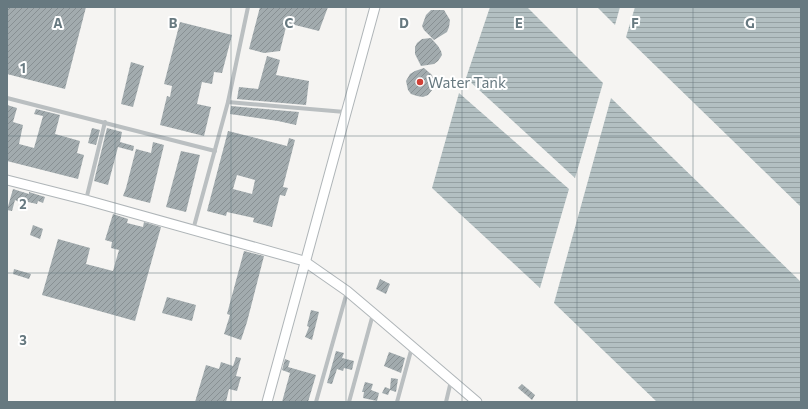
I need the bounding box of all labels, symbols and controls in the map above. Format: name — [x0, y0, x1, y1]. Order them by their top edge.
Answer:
text: A — [53, 15, 63, 31]
text: B — [169, 15, 178, 31]
text: C — [285, 15, 294, 31]
text: D — [399, 15, 409, 31]
text: E — [515, 15, 523, 31]
text: F — [631, 15, 639, 31]
text: G — [745, 15, 755, 31]
text: 1 — [20, 60, 26, 76]
place label: Water Tank — [428, 73, 506, 91]
marker: Water Tank — [415, 77, 425, 87]
text: 2 — [19, 196, 27, 212]
text: 3 — [19, 332, 27, 348]

